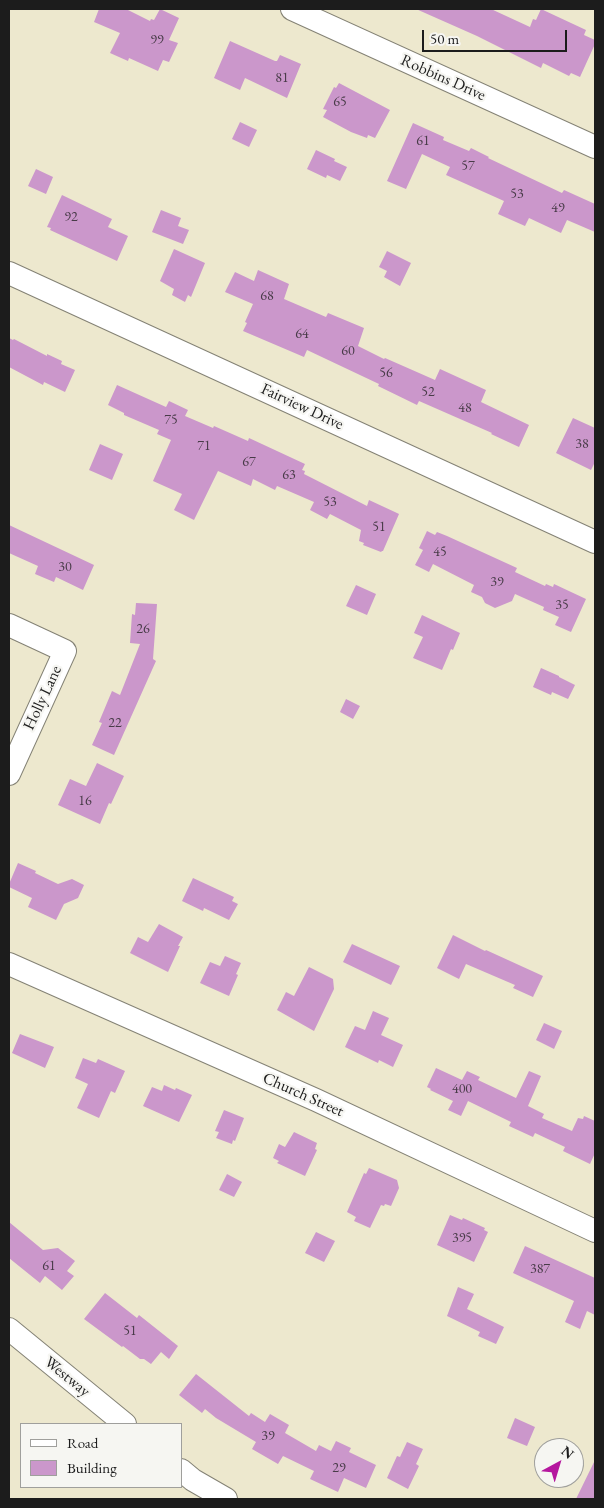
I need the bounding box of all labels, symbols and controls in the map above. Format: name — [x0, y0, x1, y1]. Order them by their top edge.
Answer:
scale bar — [424, 20, 569, 52]
text: 50 m — [430, 29, 459, 48]
house number: 99 — [150, 32, 164, 48]
street label: Robbins Drive — [398, 51, 488, 105]
house number: 81 — [275, 70, 289, 86]
house number: 65 — [333, 94, 347, 110]
house number: 61 — [416, 133, 430, 149]
house number: 57 — [461, 158, 475, 174]
house number: 53 — [510, 186, 524, 202]
house number: 49 — [551, 200, 565, 216]
house number: 92 — [64, 209, 78, 225]
house number: 68 — [260, 288, 274, 304]
house number: 64 — [295, 326, 309, 342]
house number: 60 — [341, 343, 355, 359]
house number: 56 — [379, 365, 393, 381]
street label: Fairview Drive — [258, 380, 346, 434]
house number: 52 — [421, 384, 435, 400]
house number: 48 — [458, 400, 472, 416]
house number: 75 — [164, 412, 178, 428]
house number: 38 — [575, 436, 589, 452]
house number: 71 — [197, 438, 211, 454]
house number: 67 — [242, 454, 256, 470]
house number: 63 — [282, 467, 296, 483]
house number: 53 — [323, 494, 337, 510]
house number: 51 — [372, 519, 386, 535]
house number: 45 — [433, 544, 447, 560]
house number: 30 — [58, 559, 72, 575]
house number: 39 — [490, 574, 504, 590]
house number: 35 — [555, 597, 569, 613]
house number: 26 — [136, 621, 150, 637]
street label: Holly Lane — [20, 663, 66, 733]
house number: 22 — [108, 715, 122, 731]
house number: 16 — [78, 793, 92, 809]
street label: Church Street — [260, 1069, 346, 1121]
house number: 400 — [452, 1081, 472, 1097]
house number: 395 — [452, 1230, 472, 1246]
house number: 61 — [42, 1258, 56, 1274]
house number: 387 — [530, 1261, 550, 1277]
house number: 51 — [123, 1323, 137, 1339]
street label: Westway — [40, 1353, 94, 1401]
legend — [20, 1423, 182, 1488]
house number: 39 — [261, 1428, 275, 1444]
text: Road — [67, 1433, 98, 1452]
north arrow — [534, 1438, 584, 1488]
text: N — [558, 1442, 578, 1463]
text: Building — [67, 1458, 117, 1477]
house number: 29 — [332, 1460, 346, 1476]

